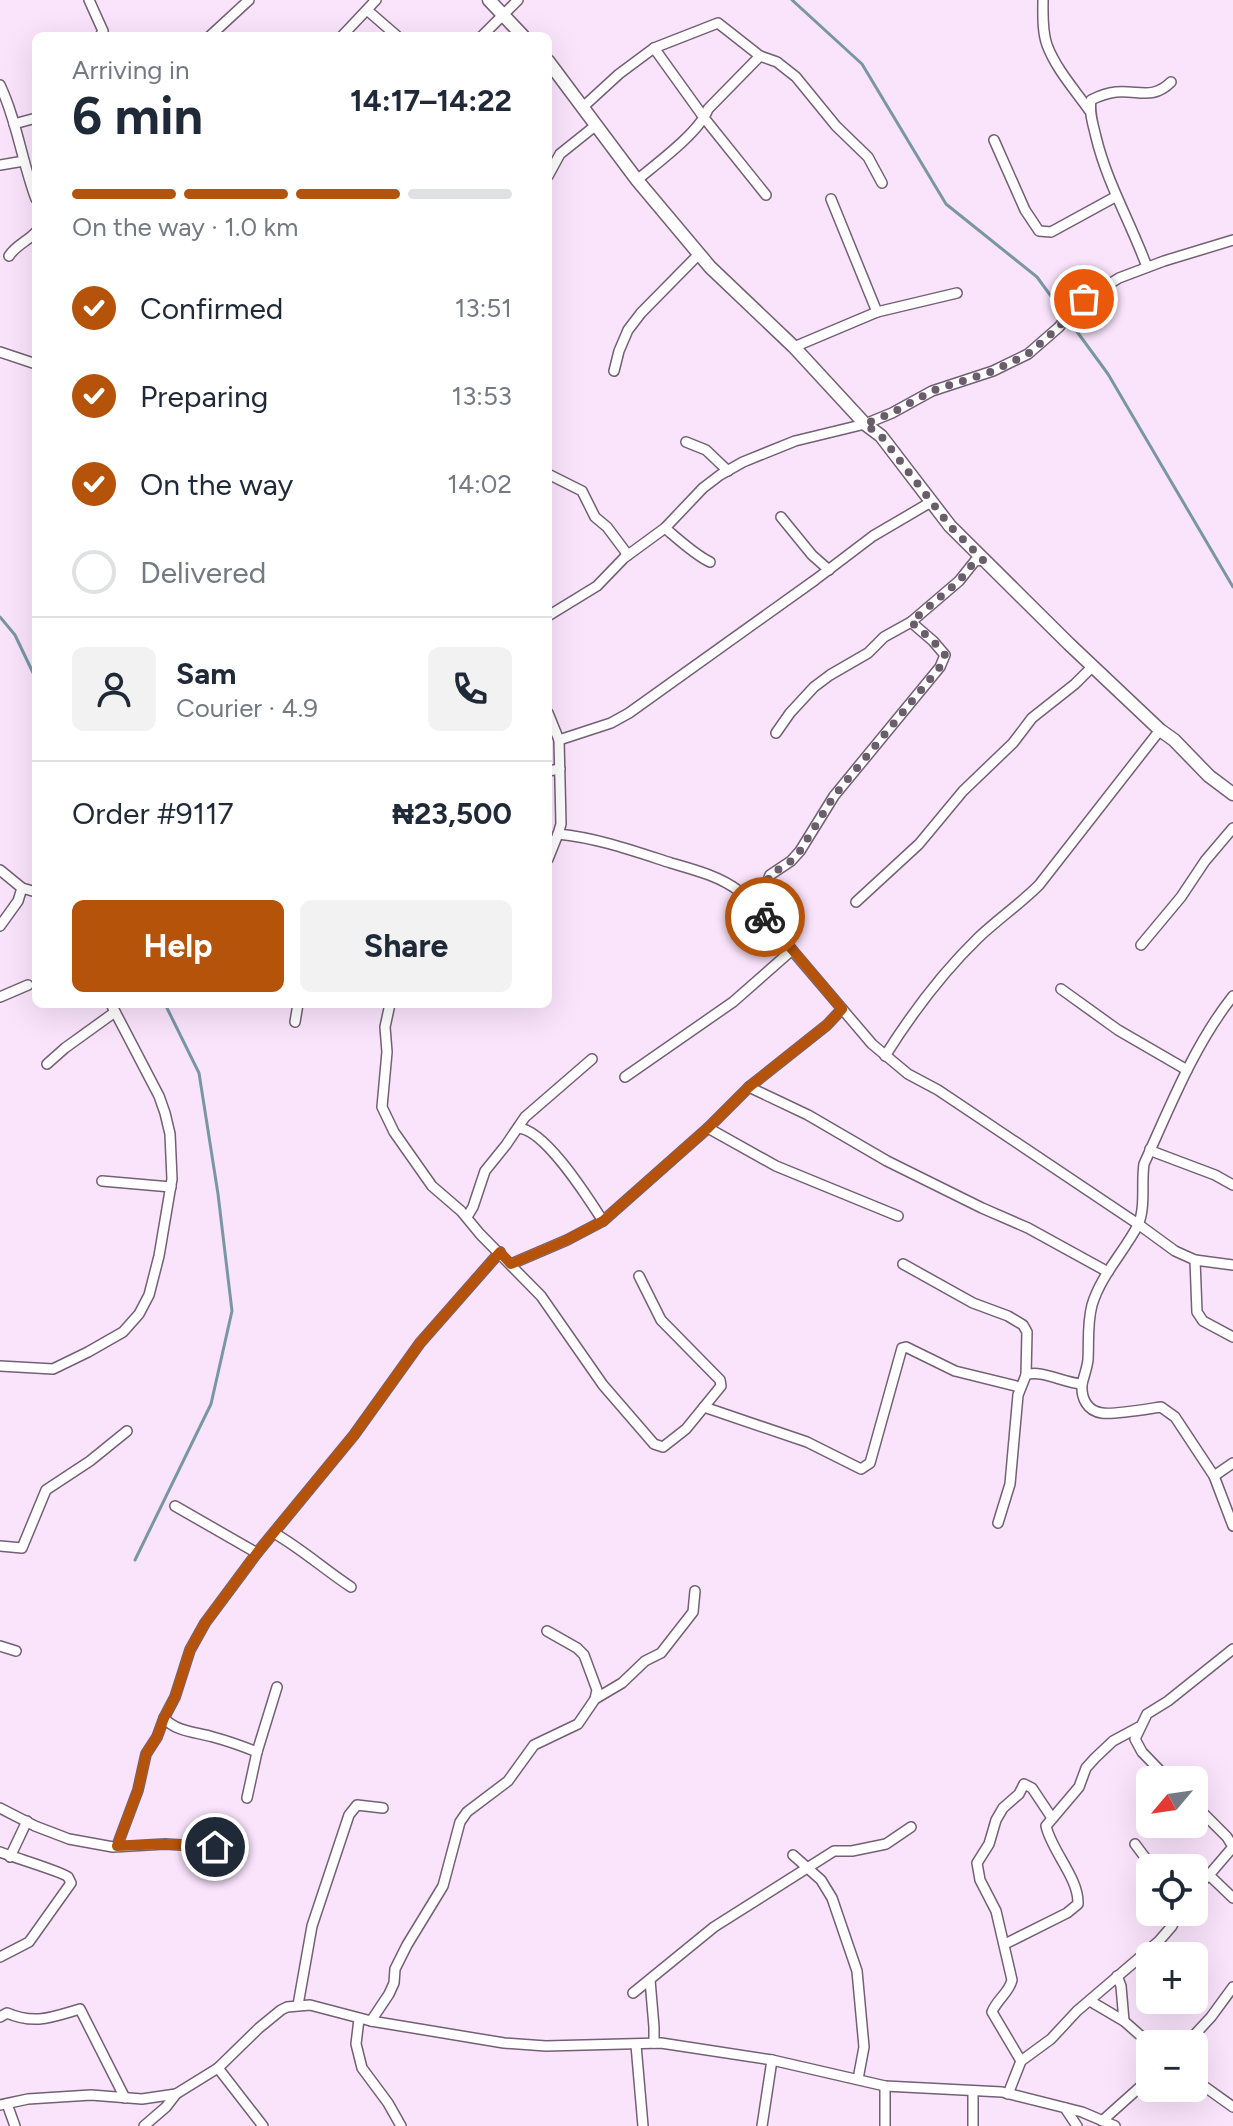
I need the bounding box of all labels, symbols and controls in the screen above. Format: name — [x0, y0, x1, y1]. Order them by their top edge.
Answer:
text: Arriving in — [72, 54, 190, 86]
text: 14:17–14:22 — [350, 82, 512, 119]
text: 6 min — [72, 85, 203, 147]
text: On the way · 1.0 km — [72, 211, 298, 243]
pin — [1050, 265, 1118, 333]
icon: bag — [1062, 277, 1106, 321]
icon: check — [72, 286, 116, 330]
text: Confirmed — [140, 290, 283, 327]
text: 13:51 — [455, 292, 512, 324]
icon: check — [72, 374, 116, 418]
text: Preparing — [140, 378, 268, 415]
text: 13:53 — [451, 380, 512, 412]
icon: check — [72, 462, 116, 506]
text: On the way — [140, 466, 293, 503]
text: 14:02 — [447, 468, 512, 500]
text: Delivered — [140, 554, 266, 591]
button: person — [72, 647, 156, 731]
button: phone — [428, 647, 512, 731]
text: Sam — [176, 655, 236, 692]
text: Courier · 4.9 — [176, 692, 318, 724]
text: Order #9117 — [72, 795, 234, 832]
text: ₦23,500 — [392, 795, 512, 832]
courier — [725, 877, 805, 957]
icon: bike — [743, 895, 787, 939]
button: Help — [72, 900, 284, 992]
button: Share — [300, 900, 512, 992]
north arrow — [1136, 1766, 1208, 1838]
map controls — [1136, 1766, 1208, 2102]
pin — [181, 1813, 249, 1881]
icon: home — [193, 1825, 237, 1869]
button: locate — [1136, 1854, 1208, 1926]
button: + — [1136, 1942, 1208, 2014]
button: − — [1136, 2030, 1208, 2102]

